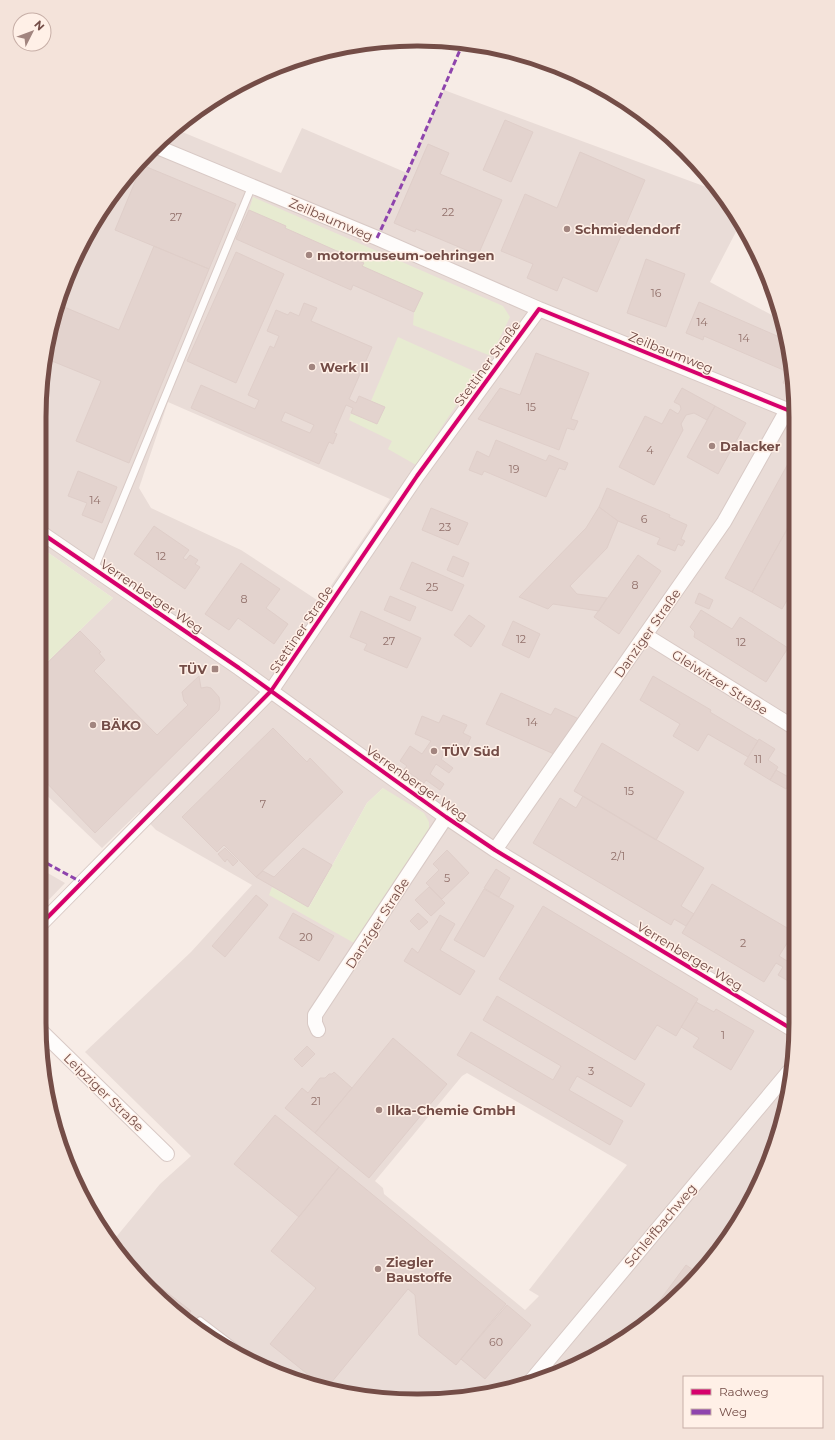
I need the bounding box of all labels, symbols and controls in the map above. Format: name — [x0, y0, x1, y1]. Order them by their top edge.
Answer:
north arrow — [12, 12, 52, 52]
text: N — [31, 17, 48, 33]
street label: Zeilbaumweg — [286, 194, 376, 244]
house number: 22 — [442, 205, 454, 219]
house number: 27 — [170, 210, 182, 224]
place label: Schmiedendorf — [575, 221, 681, 237]
marker: Schmiedendorf — [562, 224, 572, 234]
place label: motormuseum-oehringen — [317, 247, 495, 263]
marker: motormuseum-oehringen — [304, 250, 314, 260]
house number: 16 — [651, 286, 662, 300]
house number: 14 — [696, 315, 708, 329]
street label: Stettiner Straße — [450, 317, 524, 409]
street label: Zeilbaumweg — [626, 328, 716, 376]
house number: 14 — [738, 331, 750, 345]
place label: Werk II — [320, 359, 369, 375]
marker: Werk II — [307, 362, 317, 372]
house number: 15 — [526, 400, 536, 414]
place label: Dalacker — [720, 438, 781, 454]
marker: Dalacker — [707, 441, 717, 451]
house number: 4 — [646, 443, 654, 457]
house number: 19 — [509, 462, 520, 476]
house number: 14 — [89, 493, 101, 507]
house number: 6 — [641, 512, 648, 526]
house number: 23 — [439, 520, 451, 534]
house number: 12 — [156, 549, 166, 563]
street label: Verrenberger Weg — [98, 556, 206, 636]
house number: 8 — [631, 578, 639, 592]
house number: 25 — [426, 580, 438, 594]
street label: Stettiner Straße — [266, 582, 336, 676]
street label: Danziger Straße — [610, 585, 684, 681]
house number: 8 — [240, 592, 248, 606]
house number: 12 — [516, 632, 526, 646]
house number: 27 — [383, 634, 395, 648]
house number: 12 — [736, 635, 746, 649]
street label: Gleiwitzer Straße — [669, 646, 771, 718]
place label: TÜV — [179, 661, 207, 677]
marker: TÜV — [210, 664, 220, 674]
house number: 14 — [526, 715, 538, 729]
place label: BÄKO — [101, 717, 141, 733]
marker: BÄKO — [88, 720, 98, 730]
street label: Verrenberger Weg — [363, 742, 471, 824]
place label: TÜV Süd — [442, 743, 500, 759]
marker: TÜV Süd — [429, 746, 439, 756]
house number: 11 — [754, 752, 762, 766]
house number: 15 — [624, 784, 634, 798]
house number: 7 — [260, 797, 266, 811]
house number: 2/1 — [611, 849, 625, 863]
house number: 5 — [444, 871, 450, 885]
street label: Danziger Straße — [342, 875, 412, 971]
street label: Verrenberger Weg — [634, 918, 746, 994]
house number: 20 — [299, 930, 313, 944]
house number: 2 — [740, 936, 746, 950]
house number: 1 — [721, 1028, 725, 1042]
street label: Leipziger Straße — [61, 1050, 148, 1134]
house number: 3 — [588, 1064, 594, 1078]
house number: 21 — [311, 1094, 321, 1108]
place label: Ilka-Chemie GmbH — [387, 1102, 516, 1118]
marker: Ilka-Chemie GmbH — [374, 1105, 384, 1115]
street label: Schleifbachweg — [621, 1180, 699, 1270]
place label: Ziegler Baustoffe — [386, 1254, 452, 1285]
marker: Ziegler Baustoffe — [373, 1264, 383, 1274]
house number: 60 — [489, 1335, 503, 1349]
legend — [683, 1376, 823, 1428]
text: Radweg — [719, 1384, 769, 1399]
text: Weg — [719, 1404, 747, 1419]

